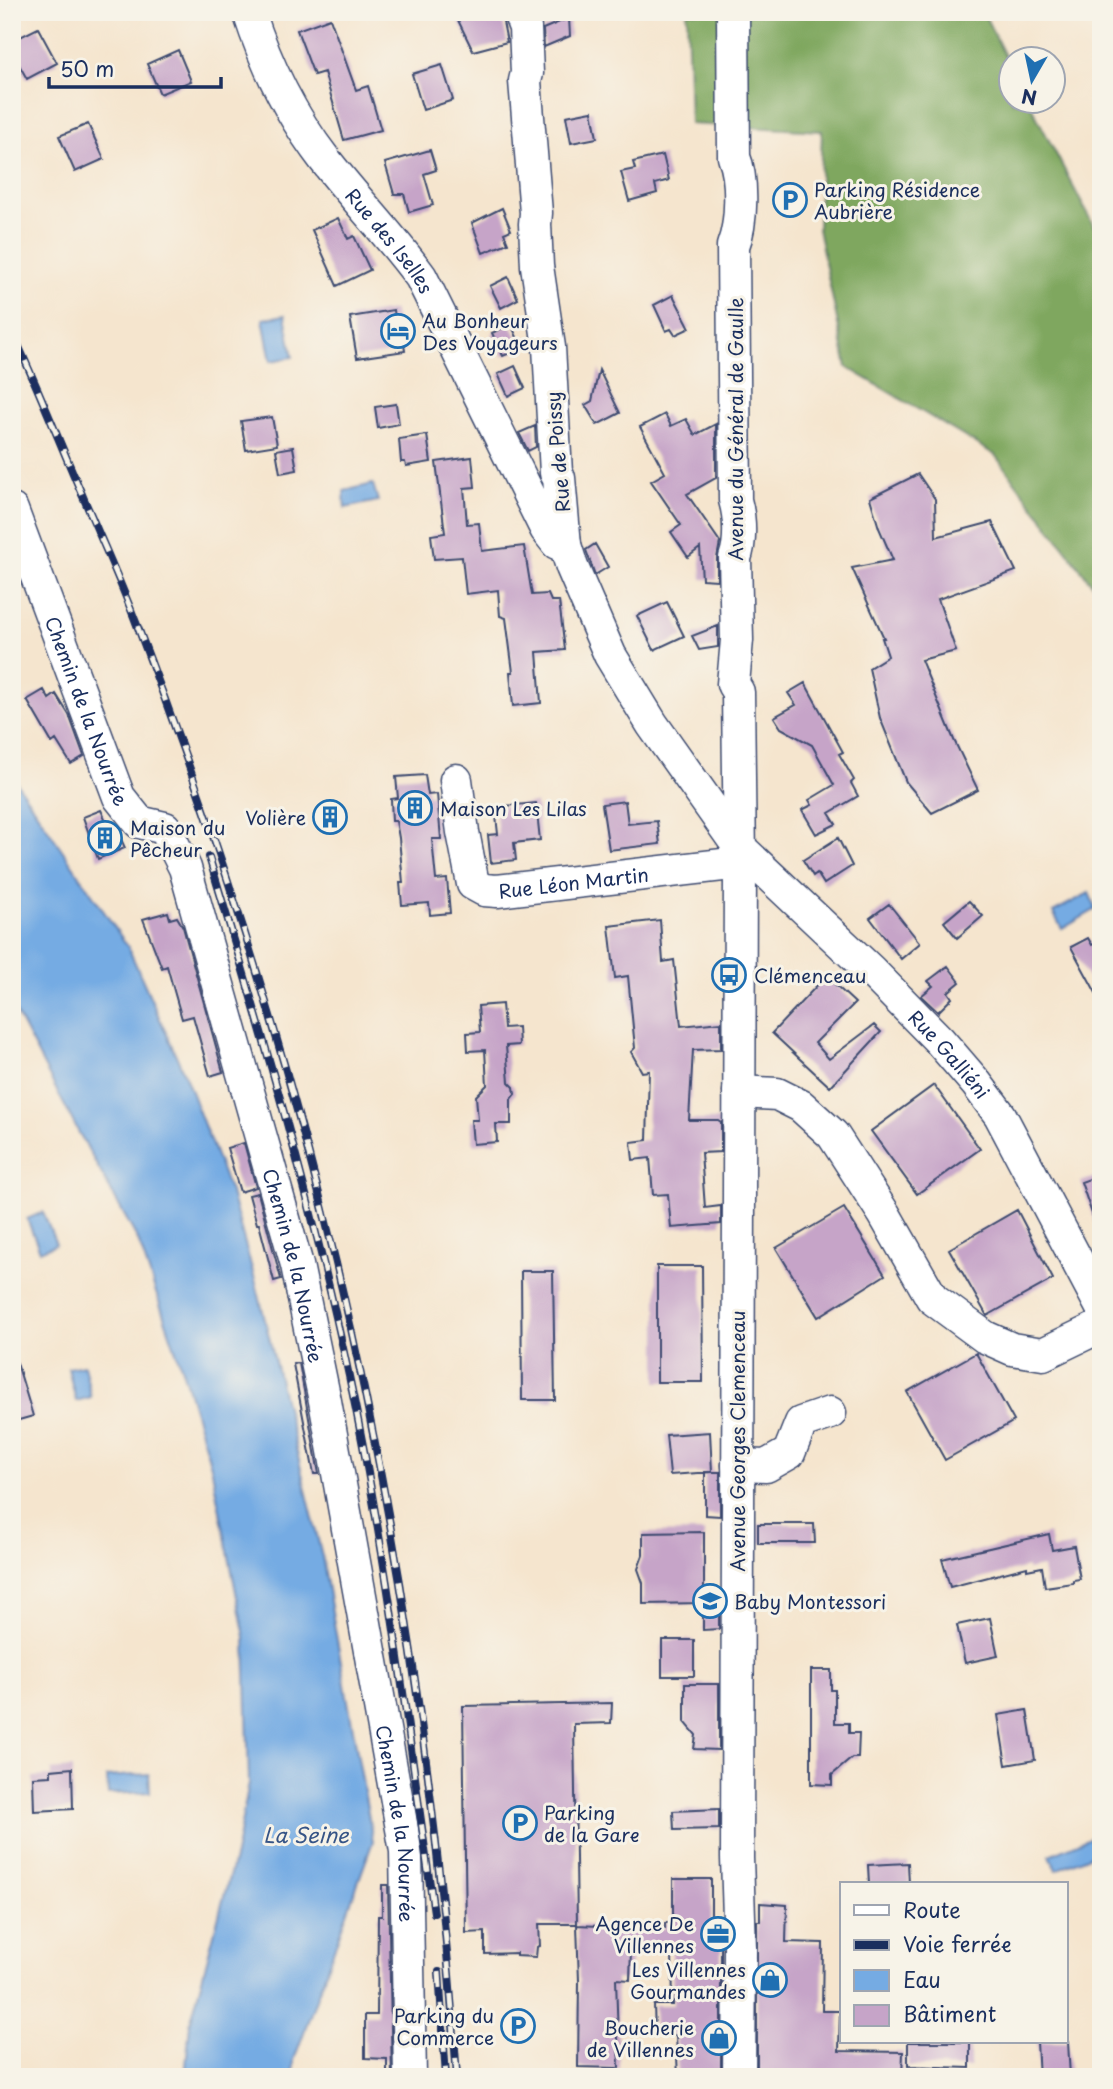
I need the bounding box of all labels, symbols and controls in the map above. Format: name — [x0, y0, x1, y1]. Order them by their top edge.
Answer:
scale bar — [49, 46, 220, 90]
north arrow — [998, 46, 1068, 116]
text: 50 m — [60, 52, 114, 84]
text: N — [1020, 83, 1039, 113]
place label: Parking Résidence Aubrière — [814, 175, 980, 225]
parking icon: Parking Résidence Aubrière — [771, 181, 809, 219]
street label: Rue des Iselles — [339, 182, 441, 298]
street label: Avenue du Général de Gaulle — [721, 297, 749, 561]
place label: Au Bonheur Des Voyageurs — [422, 306, 558, 356]
hotel icon: Au Bonheur Des Voyageurs — [379, 312, 417, 350]
street label: Rue de Poissy — [538, 390, 576, 514]
street label: Chemin de la Nourrée — [39, 612, 135, 812]
building icon: Maison Les Lilas — [396, 789, 434, 827]
place label: Maison Les Lilas — [440, 794, 587, 822]
building icon: Volière — [311, 798, 349, 836]
place label: Volière — [245, 803, 306, 831]
place label: Maison du Pêcheur — [130, 813, 225, 863]
building icon: Maison du Pêcheur — [86, 819, 124, 857]
street label: Rue Léon Martin — [497, 860, 650, 905]
bus stop icon: Clémenceau — [710, 956, 748, 994]
place label: Clémenceau — [754, 961, 866, 989]
street label: Rue Galliéni — [903, 1003, 997, 1104]
street label: Chemin de la Nourrée — [256, 1165, 331, 1365]
street label: Avenue Georges Clemenceau — [723, 1310, 751, 1572]
school or university icon: Baby Montessori — [691, 1582, 729, 1620]
place label: Baby Montessori — [734, 1587, 886, 1615]
street label: Chemin de la Nourrée — [370, 1723, 421, 1923]
place label: Parking de la Gare — [544, 1798, 639, 1848]
parking icon: Parking de la Gare — [501, 1804, 539, 1842]
water label: La Seine — [263, 1818, 350, 1850]
legend — [840, 1882, 1068, 2044]
text: Route — [903, 1893, 961, 1925]
place label: Agence De Villennes — [595, 1909, 694, 1959]
office icon: Agence De Villennes — [699, 1915, 737, 1953]
text: Voie ferrée — [903, 1927, 1012, 1959]
place label: Les Villennes Gourmandes — [630, 1955, 746, 2005]
shop icon: Les Villennes Gourmandes — [751, 1961, 789, 1999]
text: Eau — [903, 1963, 941, 1995]
text: Bâtiment — [903, 1997, 996, 2029]
place label: Parking du Commerce — [394, 2001, 494, 2051]
parking icon: Parking du Commerce — [499, 2007, 537, 2045]
place label: Boucherie de Villennes — [587, 2013, 694, 2063]
shop icon: Boucherie de Villennes — [700, 2019, 738, 2057]

